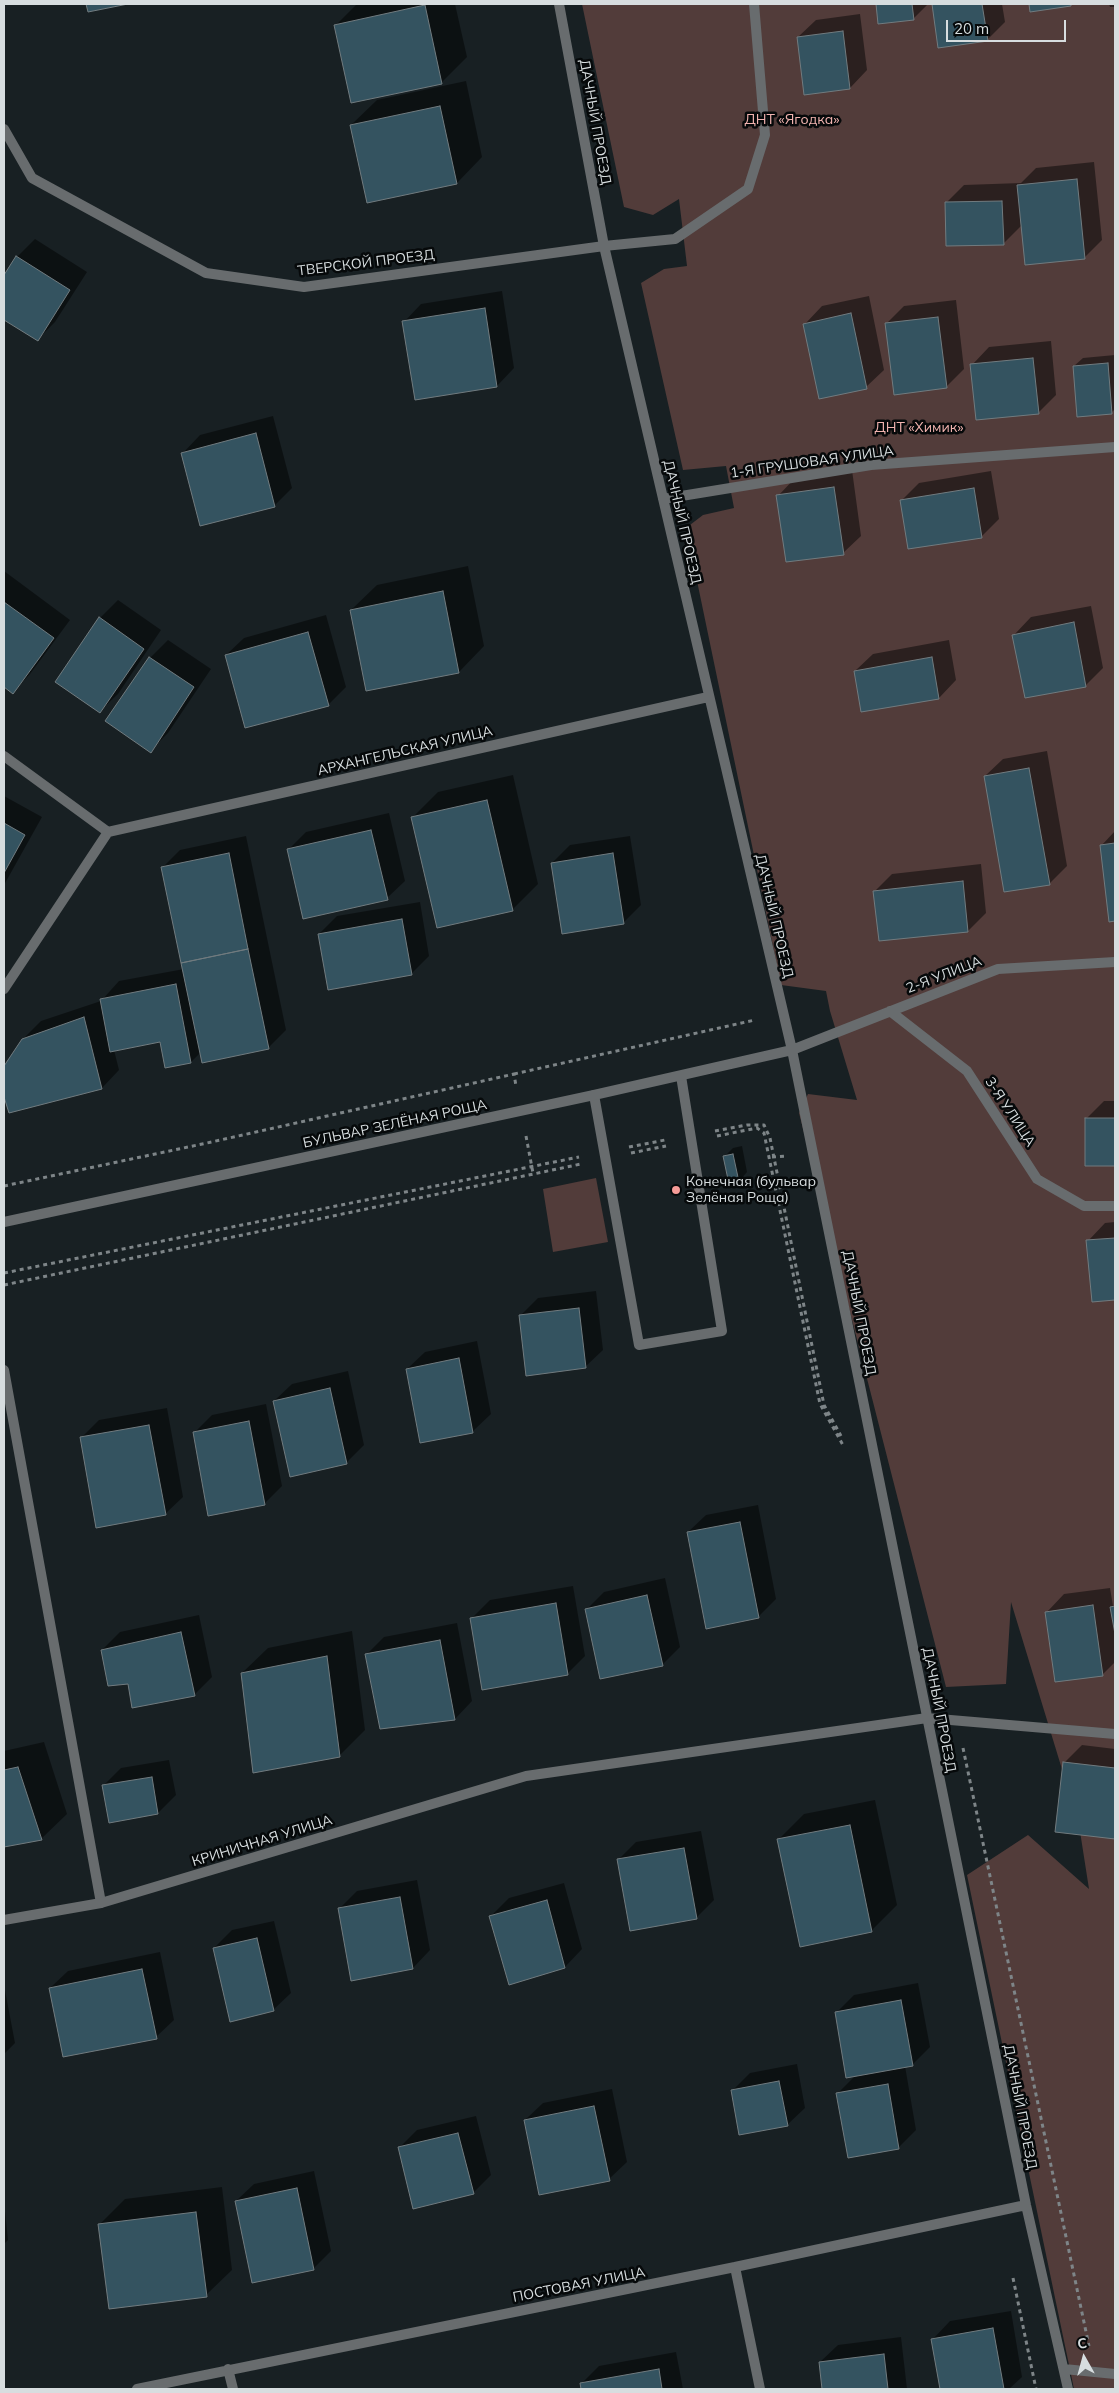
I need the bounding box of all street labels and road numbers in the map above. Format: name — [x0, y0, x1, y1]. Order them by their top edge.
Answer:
street label: ДАЧНЫЙ ПРОЕЗД — [576, 58, 614, 186]
street label: ТВЕРСКОЙ ПРОЕЗД — [297, 246, 435, 280]
street label: 1-Я ГРУШОВАЯ УЛИЦА — [729, 442, 895, 482]
street label: ДАЧНЫЙ ПРОЕЗД — [660, 458, 704, 586]
street label: АРХАНГЕЛЬСКАЯ УЛИЦА — [316, 723, 494, 779]
street label: ДАЧНЫЙ ПРОЕЗД — [752, 852, 796, 980]
street label: 2-Я УЛИЦА — [904, 953, 984, 997]
street label: 3-Я УЛИЦА — [981, 1074, 1039, 1150]
street label: БУЛЬВАР ЗЕЛЁНАЯ РОЩА — [301, 1096, 489, 1152]
street label: ДАЧНЫЙ ПРОЕЗД — [839, 1249, 879, 1377]
street label: ДАЧНЫЙ ПРОЕЗД — [919, 1646, 959, 1774]
street label: КРИНИЧНАЯ УЛИЦА — [190, 1812, 334, 1870]
street label: ДАЧНЫЙ ПРОЕЗД — [1000, 2043, 1040, 2171]
street label: ПОСТОВАЯ УЛИЦА — [511, 2264, 647, 2306]

